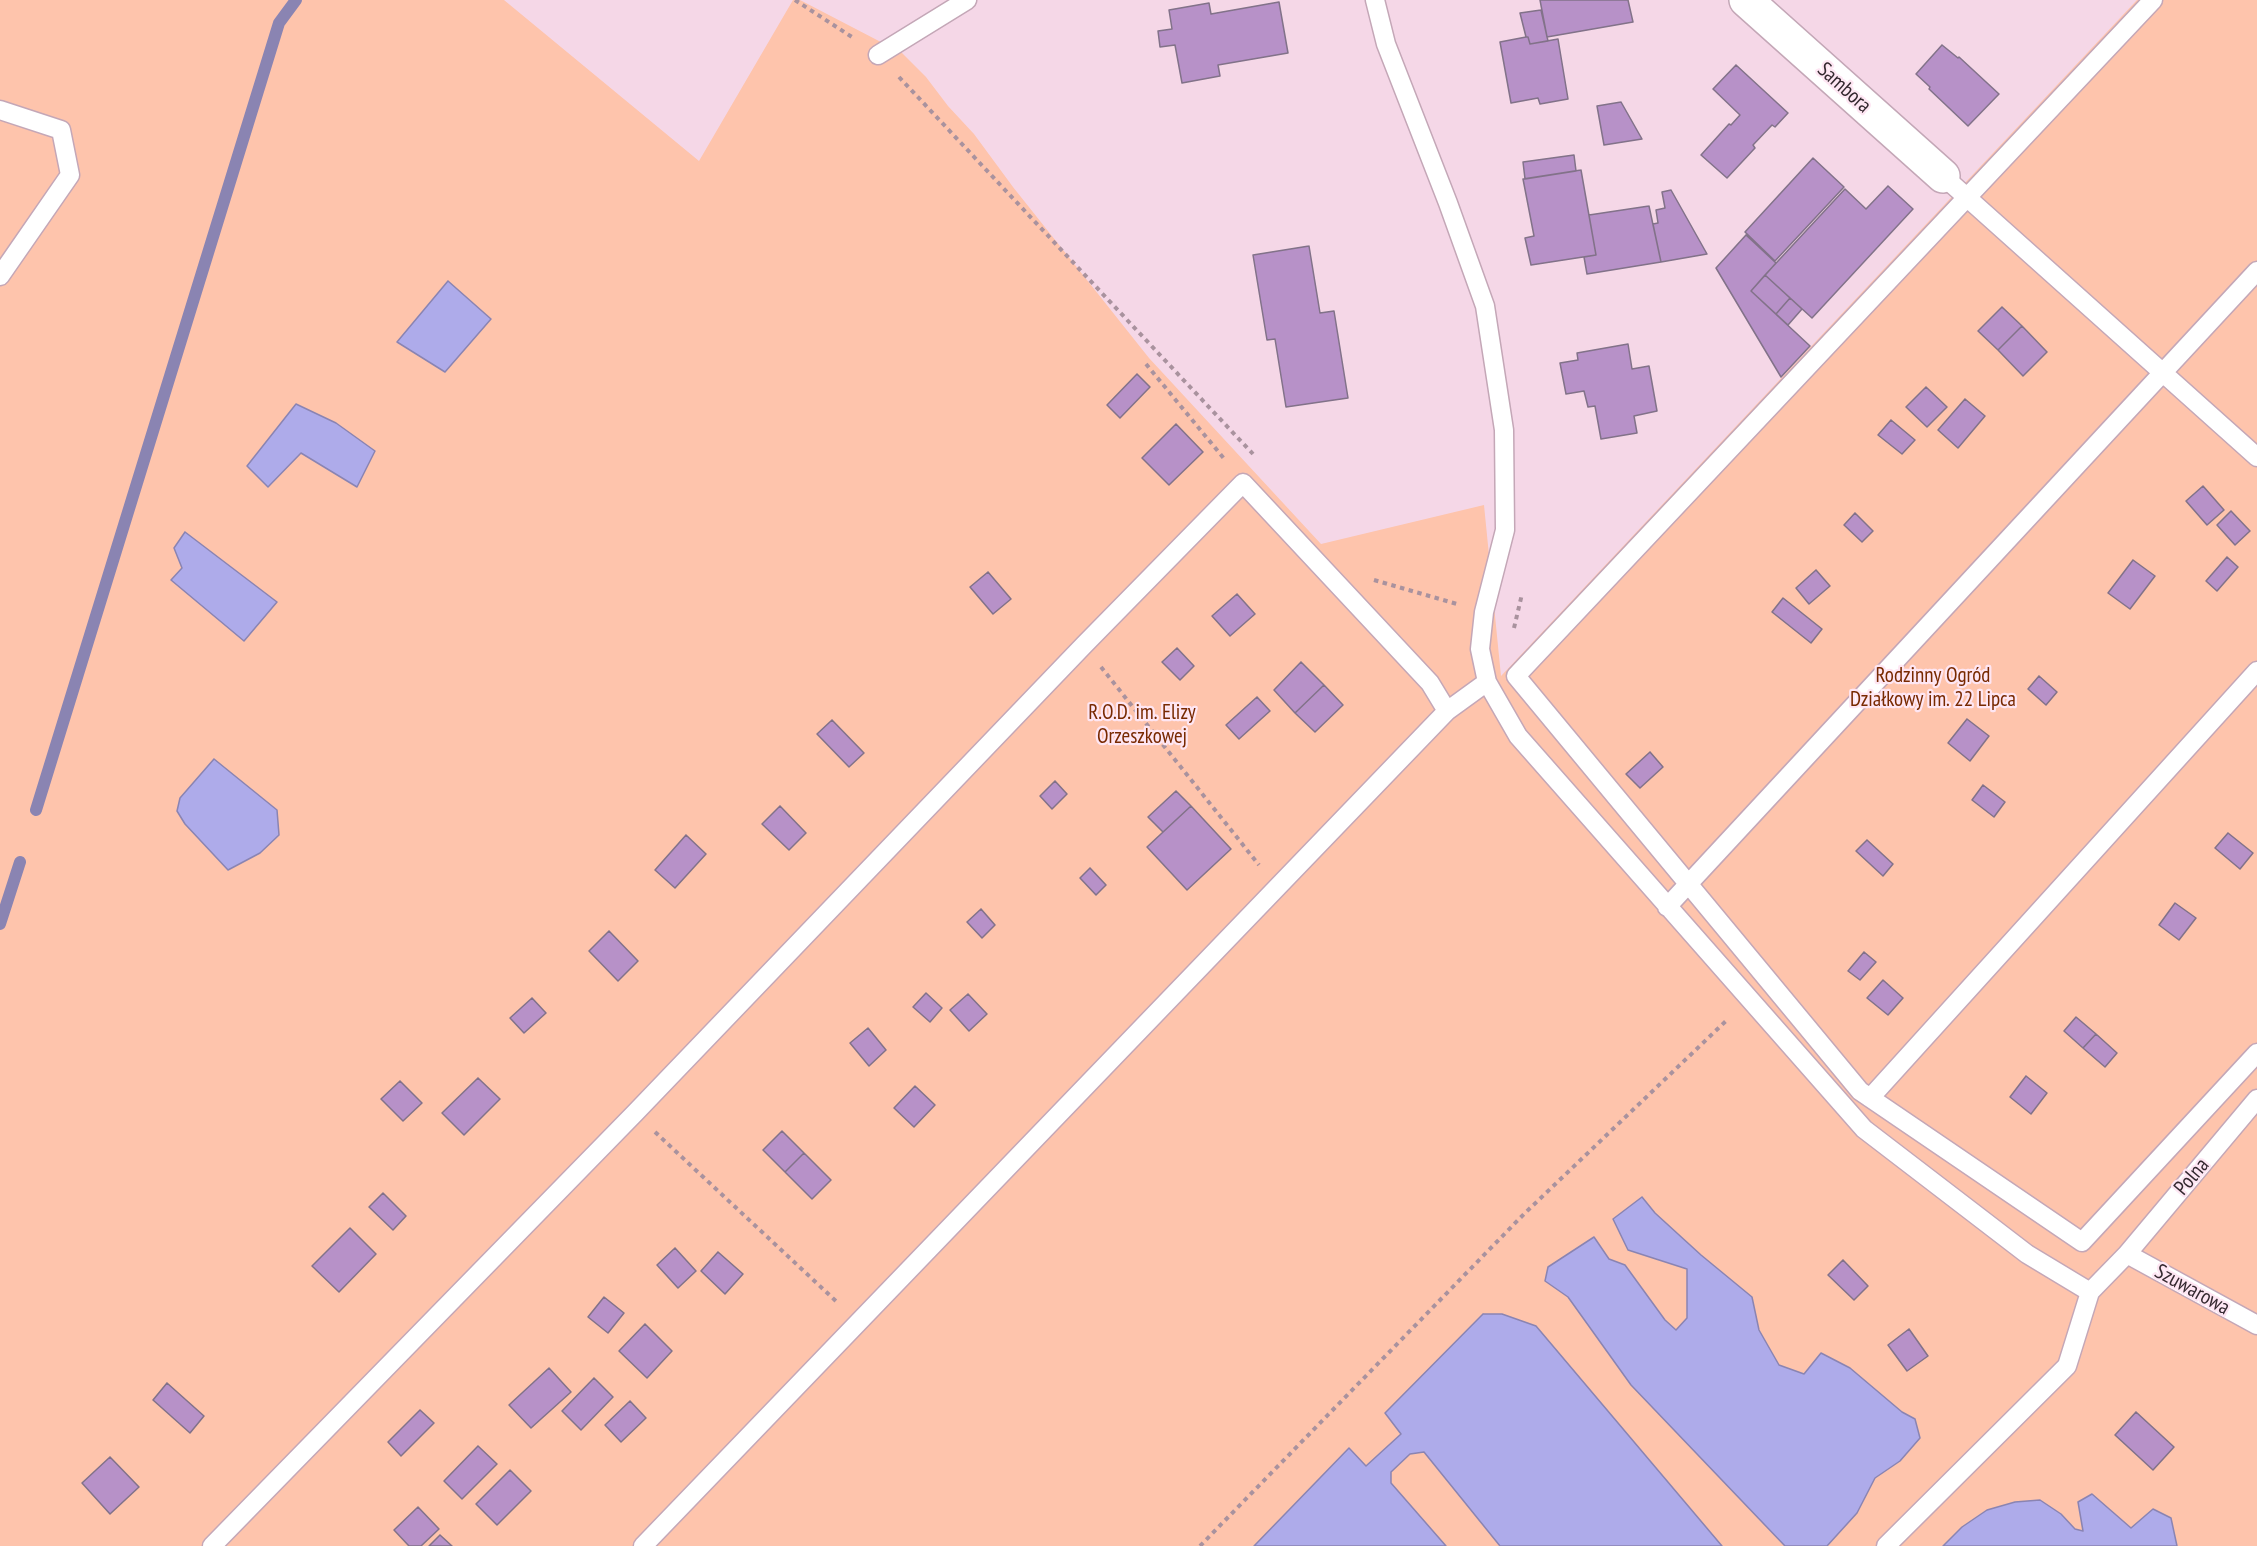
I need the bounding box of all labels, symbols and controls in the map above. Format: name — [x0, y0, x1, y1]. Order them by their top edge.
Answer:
street label: Sambora — [1812, 57, 1876, 119]
park label: Rodzinny Ogród Działkowy im. 22 Lipca — [1850, 663, 2016, 713]
park label: R.O.D. im. Elizy Orzeszkowej — [1088, 700, 1196, 750]
street label: Polna — [2169, 1153, 2215, 1201]
street label: Szuwarowa — [2150, 1259, 2234, 1321]

